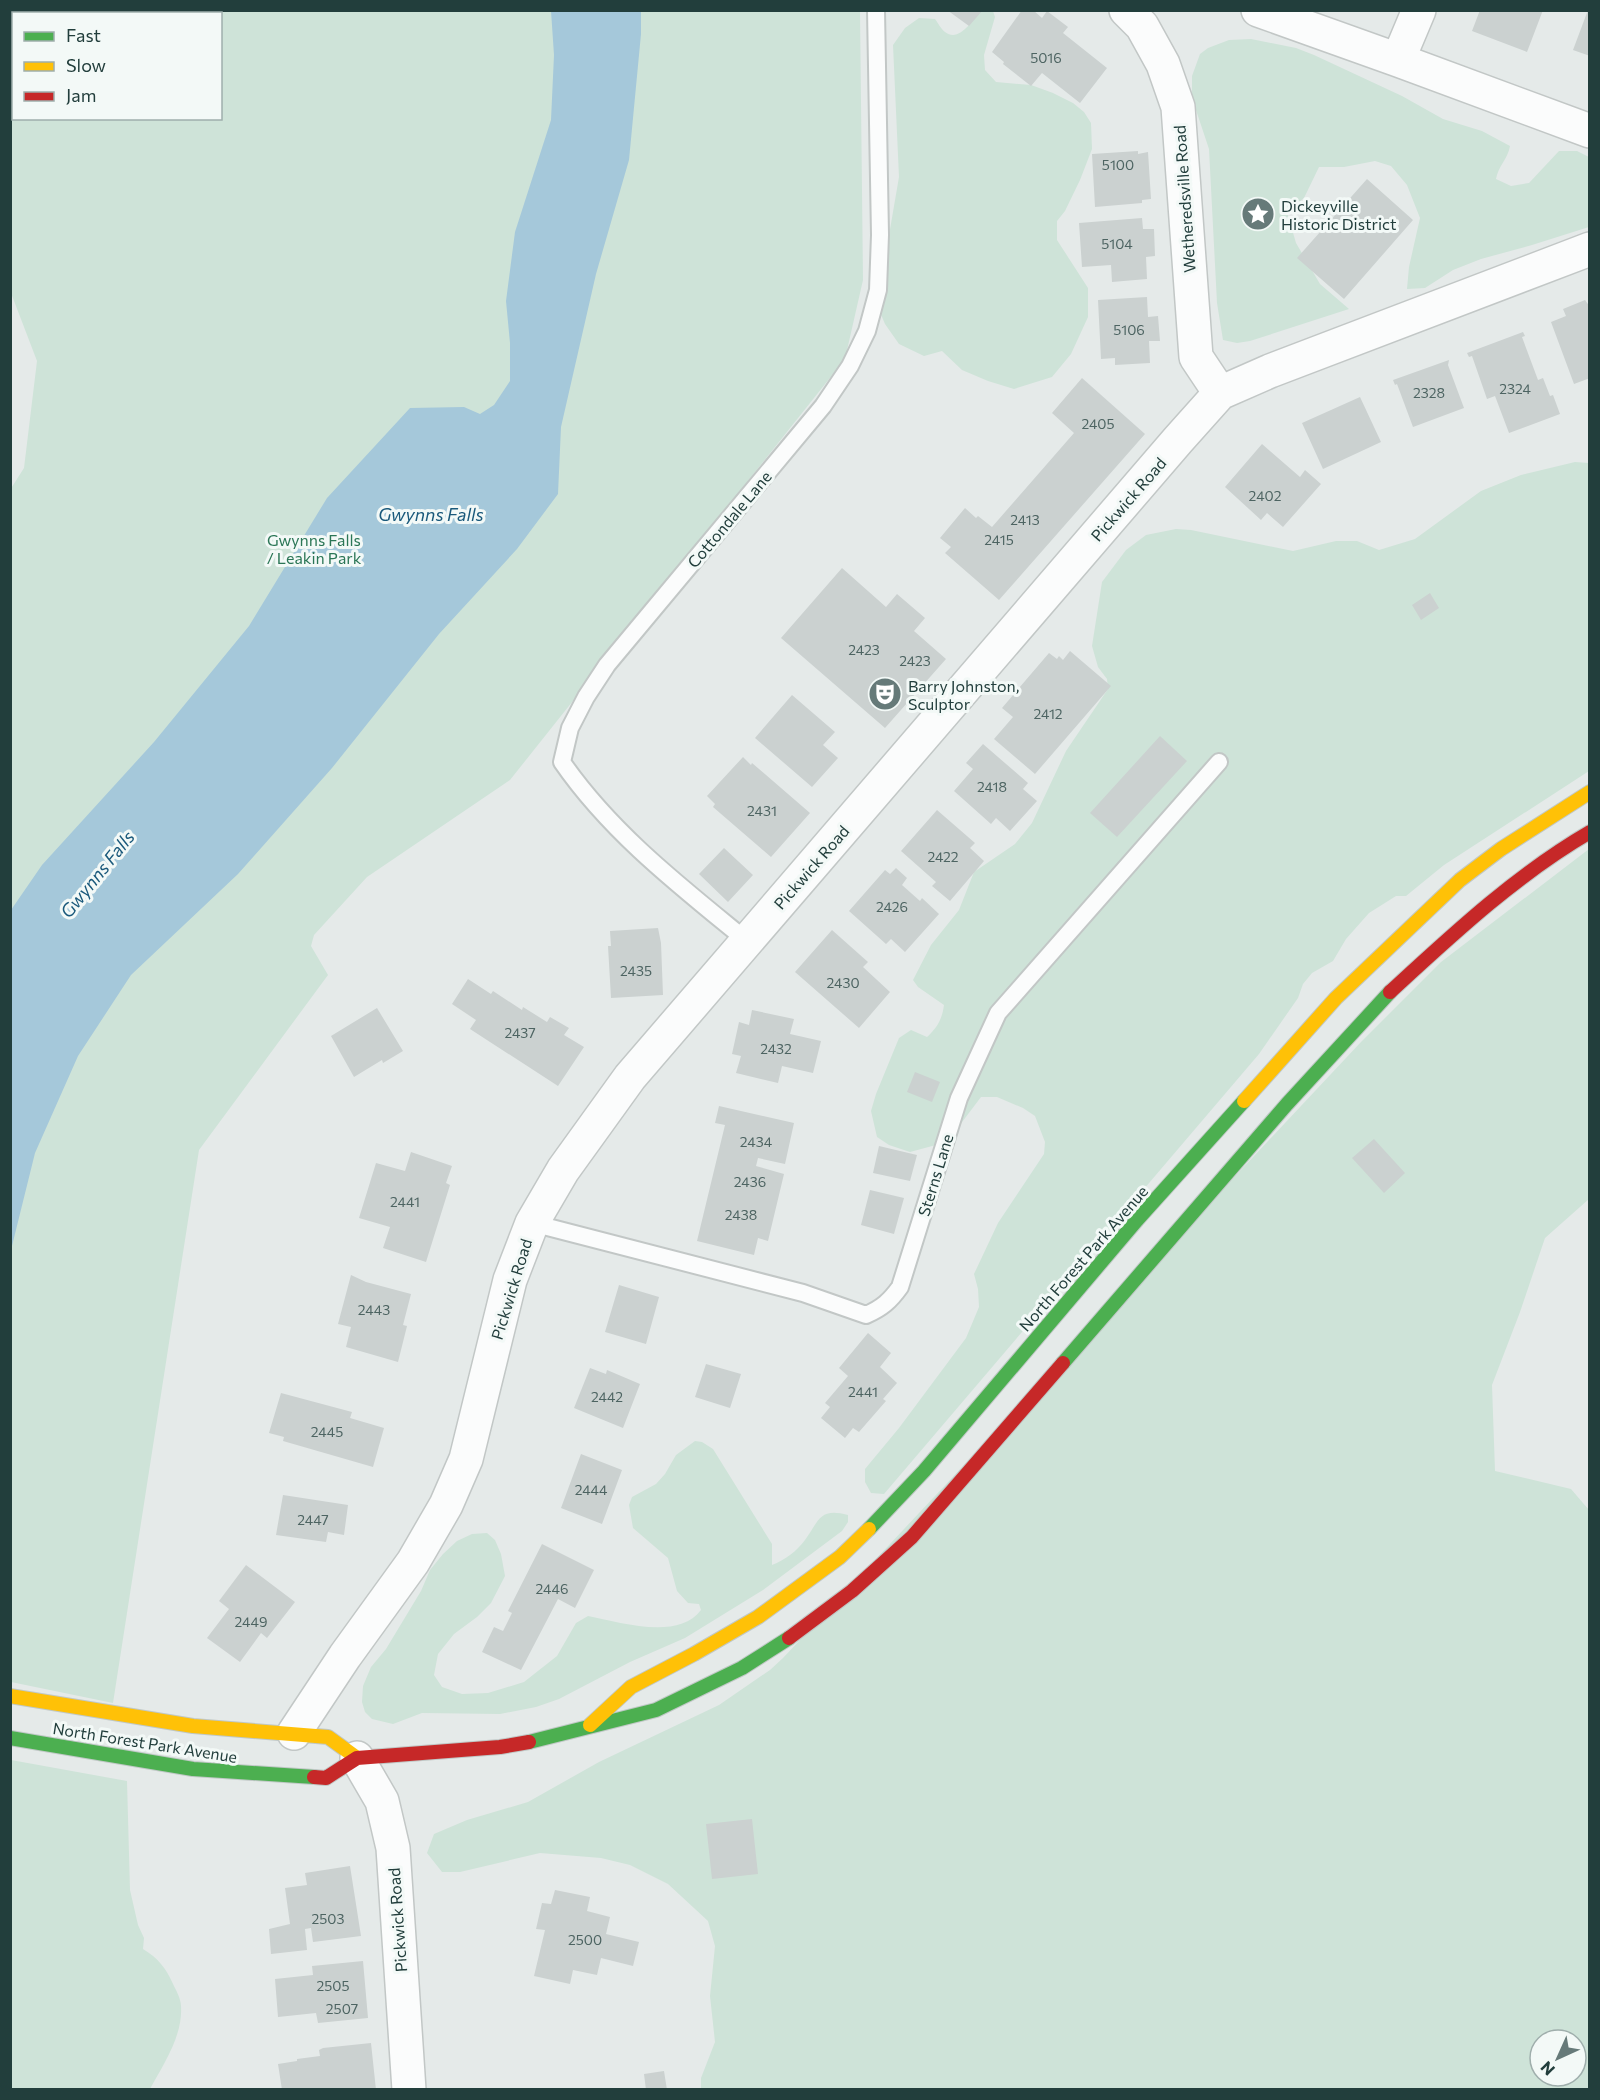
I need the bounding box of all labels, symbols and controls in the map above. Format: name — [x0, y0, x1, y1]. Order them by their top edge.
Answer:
legend — [12, 12, 222, 120]
text: Fast — [66, 24, 101, 46]
house number: 5016 — [1030, 49, 1062, 66]
text: Slow — [66, 54, 106, 76]
text: Jam — [66, 84, 96, 106]
street label: Wetheredsville Road — [1169, 125, 1199, 273]
house number: 5100 — [1102, 156, 1134, 173]
place icon: Dickeyville Historic District — [1240, 196, 1276, 232]
place label: Dickeyville Historic District — [1281, 196, 1397, 233]
house number: 5104 — [1101, 235, 1133, 252]
house number: 5106 — [1113, 321, 1145, 338]
house number: 2324 — [1499, 380, 1531, 397]
house number: 2328 — [1413, 384, 1445, 401]
house number: 2405 — [1081, 415, 1115, 432]
street label: Pickwick Road — [1086, 453, 1170, 545]
street label: Cottondale Lane — [683, 467, 775, 571]
house number: 2402 — [1249, 487, 1282, 504]
water label: Gwynns Falls — [378, 503, 484, 525]
house number: 2413 — [1010, 511, 1040, 528]
park label: Gwynns Falls / Leakin Park — [267, 530, 362, 567]
house number: 2415 — [984, 531, 1014, 548]
house number: 2423 — [848, 641, 880, 658]
house number: 2423 — [899, 652, 931, 669]
theatre icon: Barry Johnston, Sculptor — [867, 676, 903, 712]
place label: Barry Johnston, Sculptor — [908, 676, 1019, 713]
house number: 2412 — [1033, 705, 1063, 722]
house number: 2418 — [977, 778, 1007, 795]
house number: 2431 — [747, 802, 777, 819]
street label: Pickwick Road — [769, 821, 853, 913]
water label: Gwynns Falls — [55, 826, 139, 922]
house number: 2422 — [927, 848, 959, 865]
house number: 2426 — [876, 898, 908, 915]
house number: 2435 — [620, 962, 652, 979]
house number: 2430 — [826, 974, 860, 991]
house number: 2437 — [504, 1024, 536, 1041]
house number: 2432 — [760, 1040, 792, 1057]
street label: Sterns Lane — [913, 1132, 957, 1218]
house number: 2434 — [740, 1133, 773, 1150]
house number: 2436 — [734, 1173, 766, 1190]
street label: North Forest Park Avenue — [1015, 1181, 1151, 1335]
house number: 2441 — [390, 1193, 420, 1210]
house number: 2438 — [725, 1206, 757, 1223]
street label: Pickwick Road — [487, 1236, 535, 1342]
house number: 2443 — [358, 1301, 390, 1318]
house number: 2441 — [848, 1383, 878, 1400]
house number: 2442 — [591, 1388, 623, 1405]
house number: 2445 — [311, 1423, 343, 1440]
house number: 2444 — [575, 1481, 608, 1498]
house number: 2447 — [297, 1511, 329, 1528]
house number: 2446 — [536, 1580, 568, 1597]
house number: 2449 — [235, 1613, 267, 1630]
street label: North Forest Park Avenue — [51, 1718, 239, 1766]
street label: Pickwick Road — [384, 1867, 410, 1973]
house number: 2503 — [312, 1910, 344, 1927]
house number: 2500 — [568, 1931, 602, 1948]
house number: 2505 — [317, 1977, 349, 1994]
house number: 2507 — [326, 2000, 358, 2017]
north arrow — [1528, 2028, 1588, 2088]
text: N — [1536, 2058, 1558, 2080]

